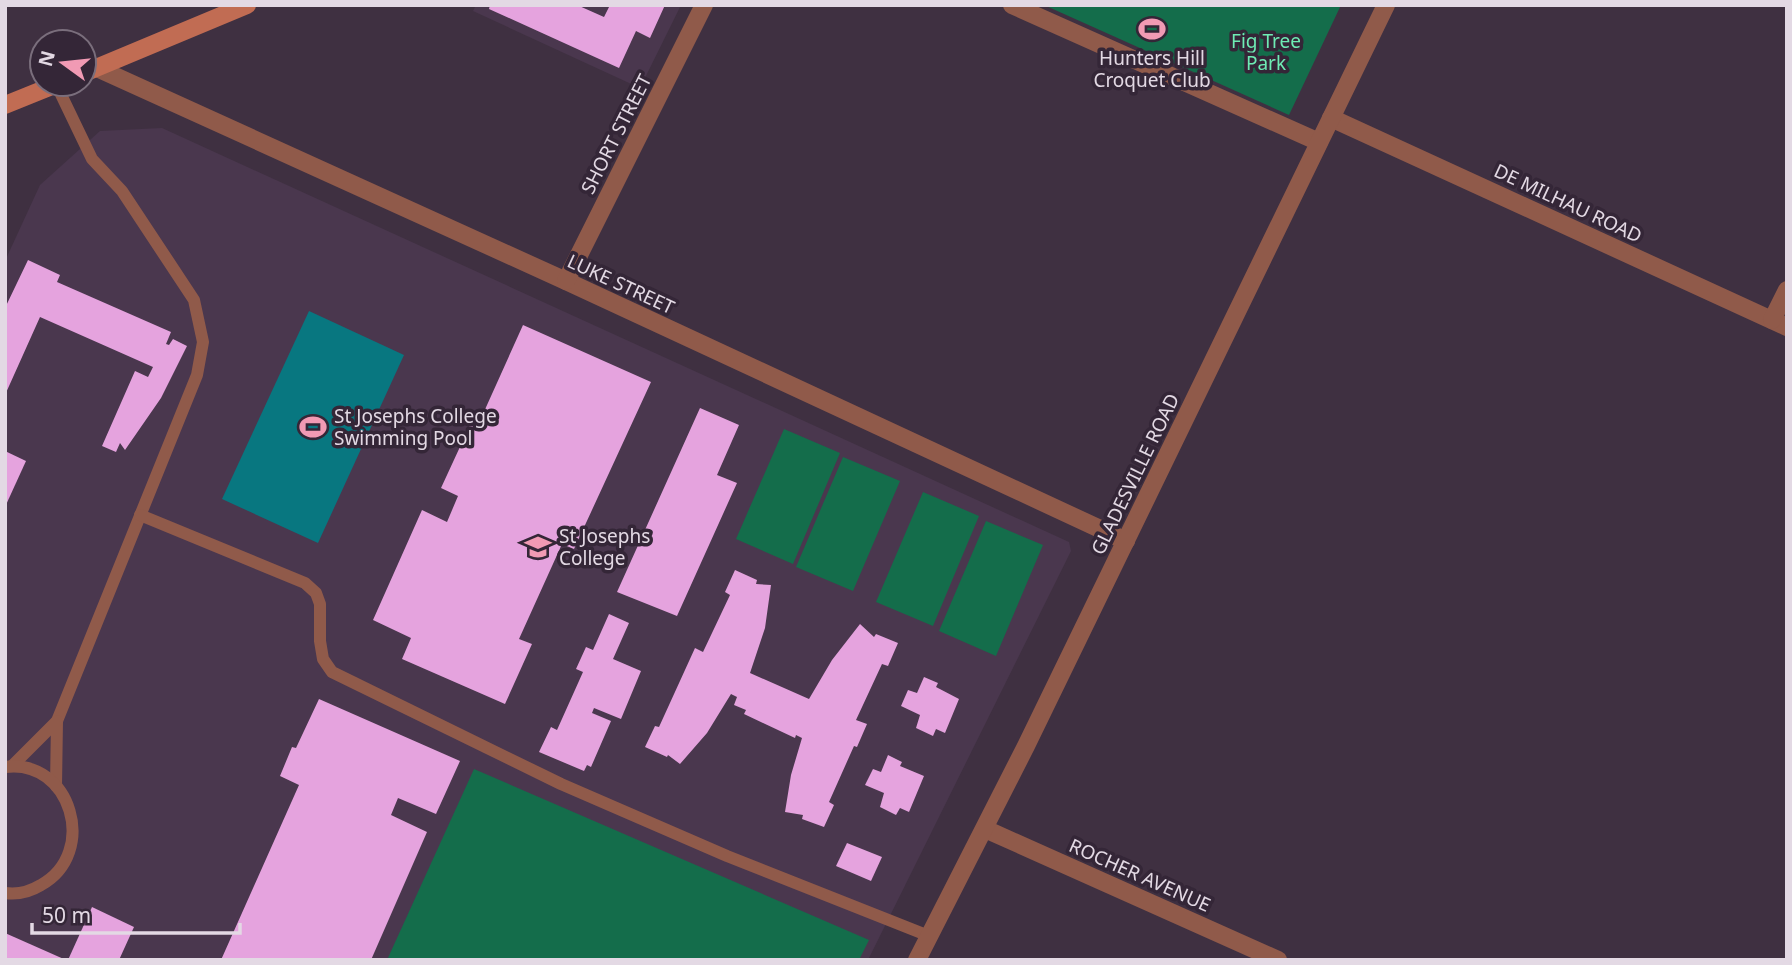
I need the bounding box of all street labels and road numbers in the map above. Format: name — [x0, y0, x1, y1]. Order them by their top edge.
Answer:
street label: SHORT STREET — [575, 69, 658, 198]
street label: DE MILHAU ROAD — [1490, 157, 1646, 249]
street label: LUKE STREET — [563, 248, 679, 320]
street label: GLADESVILLE ROAD — [1085, 389, 1185, 559]
street label: ROCHER AVENUE — [1065, 832, 1215, 918]

